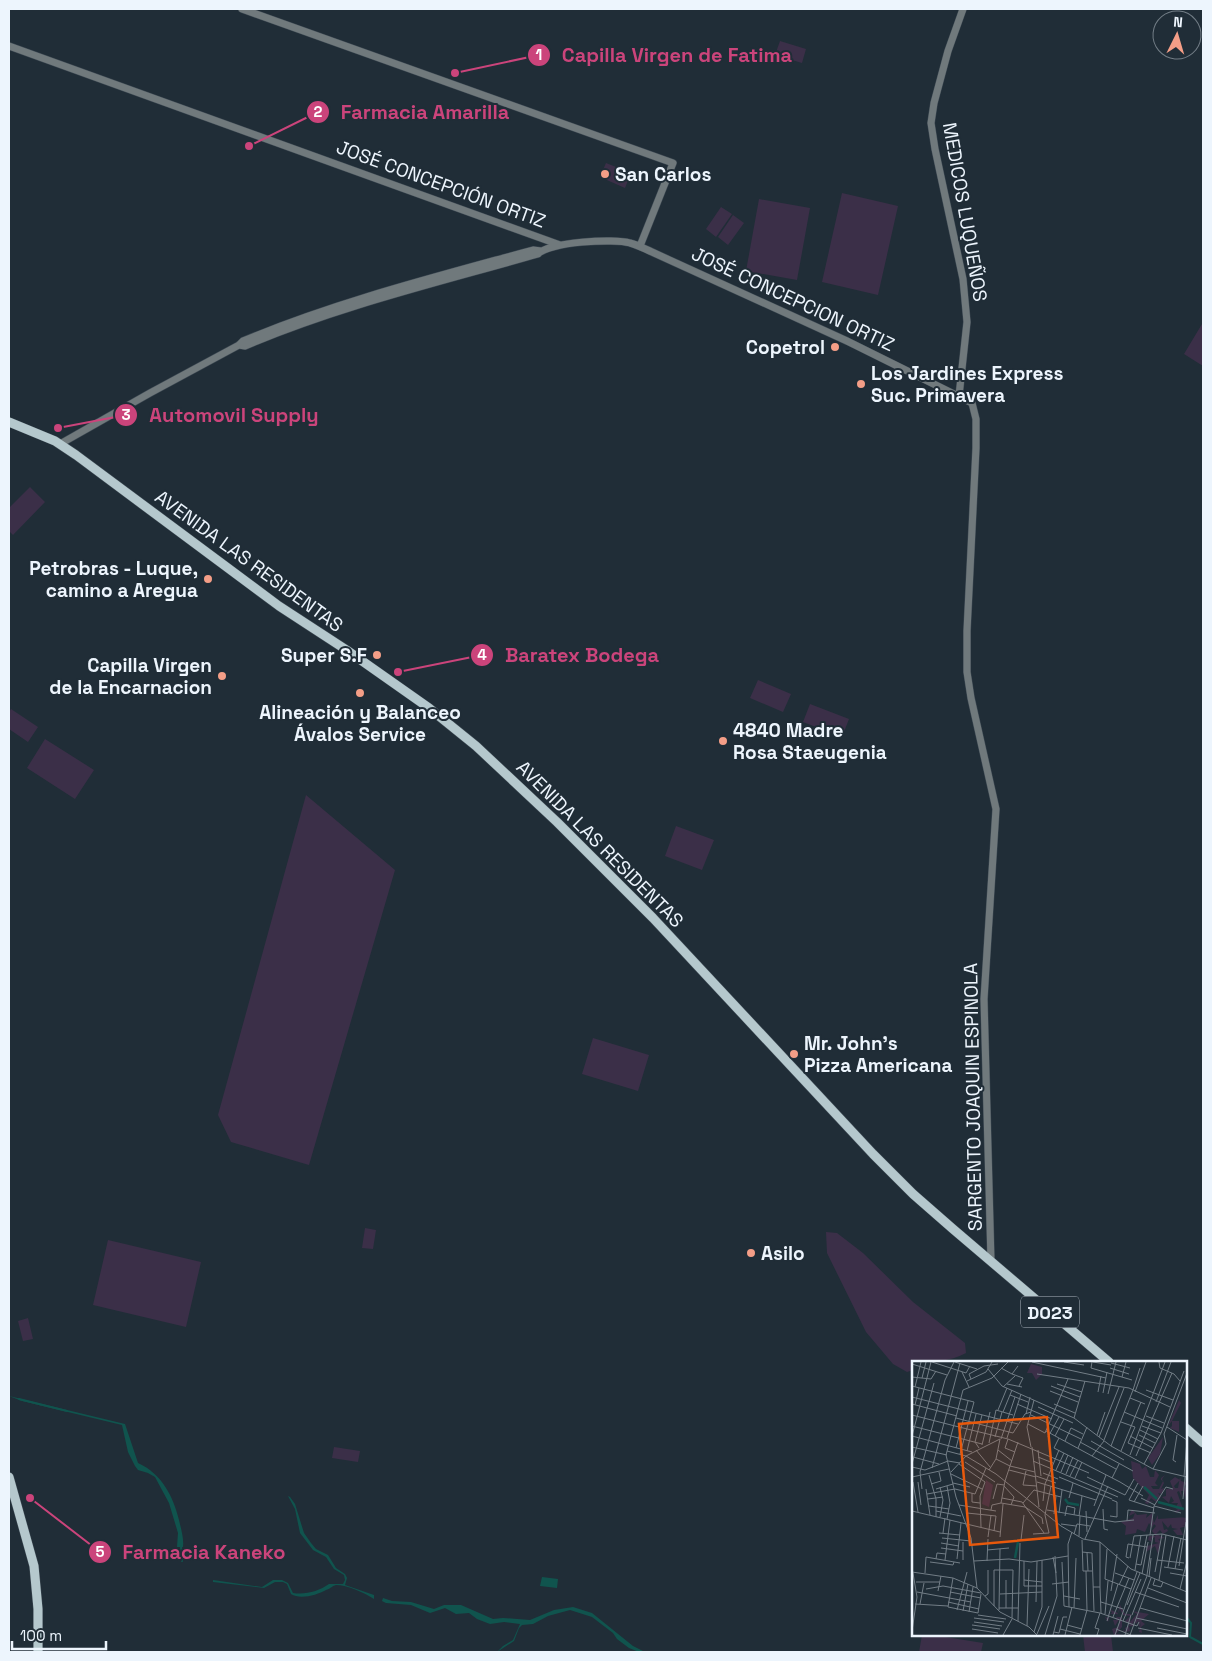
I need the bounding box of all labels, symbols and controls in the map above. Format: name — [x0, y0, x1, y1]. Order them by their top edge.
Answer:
north arrow — [1152, 10, 1202, 60]
text: N — [1173, 13, 1184, 31]
callout: Capilla Virgen de Fatima — [527, 37, 802, 72]
text: Capilla Virgen de Fatima — [562, 42, 793, 68]
text: 1 — [536, 45, 542, 64]
callout: Farmacia Amarilla — [305, 94, 519, 129]
text: Farmacia Amarilla — [341, 99, 510, 125]
text: 2 — [314, 102, 323, 121]
street label: MEDICOS LUQUEÑOS — [937, 120, 993, 304]
street label: JOSÉ CONCEPCIÓN ORTIZ — [333, 134, 549, 234]
place label: San Carlos — [615, 162, 711, 187]
marker: San Carlos — [599, 168, 611, 180]
street label: JOSÉ CONCEPCION ORTIZ — [688, 241, 899, 357]
place label: Copetrol — [746, 335, 825, 360]
marker: Copetrol — [829, 341, 841, 353]
place label: Los Jardines Express Suc. Primavera — [871, 361, 1063, 408]
marker: Los Jardines Express Suc. Primavera — [855, 378, 867, 390]
callout: Automovil Supply — [114, 398, 328, 433]
text: Automovil Supply — [149, 402, 319, 428]
text: 3 — [121, 405, 131, 424]
street label: AVENIDA LAS RESIDENTAS — [150, 484, 348, 638]
place label: Petrobras - Luque, camino a Aregua — [29, 556, 198, 603]
marker: Petrobras - Luque, camino a Aregua — [202, 573, 214, 585]
callout: Baratex Bodega — [469, 638, 669, 673]
text: Baratex Bodega — [505, 642, 659, 668]
place label: Super S.F — [281, 643, 367, 668]
text: 4 — [477, 645, 487, 664]
marker: Super S.F — [371, 649, 383, 661]
place label: Capilla Virgen de la Encarnacion — [49, 653, 212, 700]
marker: Capilla Virgen de la Encarnacion — [216, 670, 228, 682]
marker: Alineación y Balanceo Ávalos Service — [354, 687, 366, 699]
place label: Alineación y Balanceo Ávalos Service — [259, 700, 461, 747]
place label: 4840 Madre Rosa Staeugenia — [733, 718, 887, 765]
marker: 4840 Madre Rosa Staeugenia — [717, 735, 729, 747]
street label: AVENIDA LAS RESIDENTAS — [511, 755, 689, 933]
street label: SARGENTO JOAQUIN ESPINOLA — [958, 963, 988, 1231]
place label: Mr. John's Pizza Americana — [804, 1031, 952, 1078]
marker: Mr. John's Pizza Americana — [788, 1048, 800, 1060]
place label: Asilo — [761, 1241, 805, 1266]
marker: Asilo — [745, 1247, 757, 1259]
road number: D023 — [1021, 1296, 1079, 1328]
inset map — [912, 1361, 1187, 1636]
callout: Farmacia Kaneko — [88, 1534, 296, 1569]
text: Farmacia Kaneko — [123, 1539, 285, 1565]
text: 5 — [95, 1542, 105, 1561]
scale bar — [12, 1618, 106, 1650]
text: 100 m — [20, 1626, 62, 1645]

